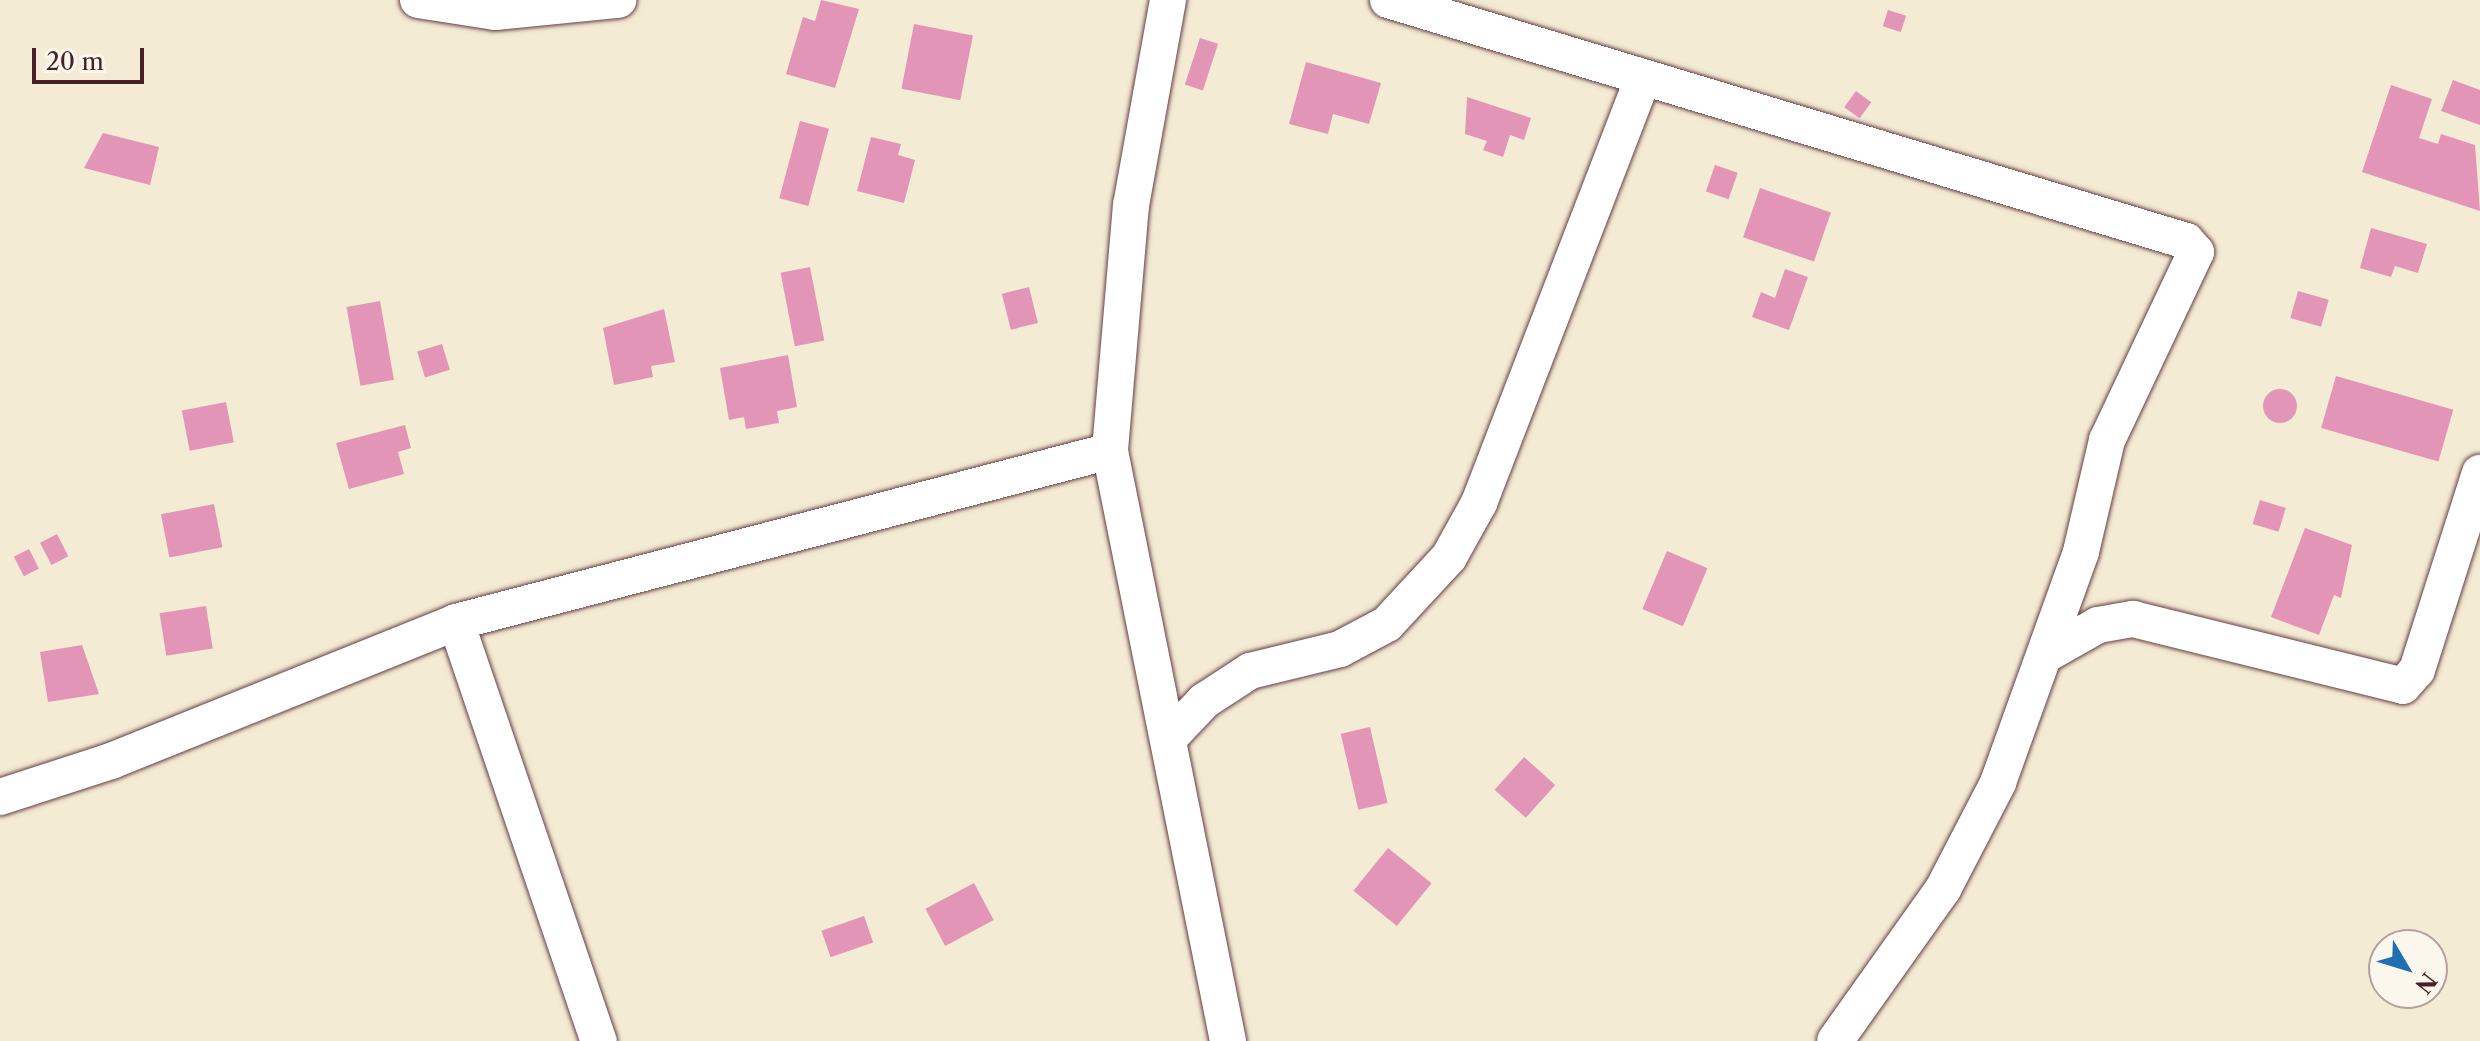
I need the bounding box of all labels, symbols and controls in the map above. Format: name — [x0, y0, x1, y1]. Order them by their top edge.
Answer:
scale bar — [36, 32, 148, 82]
text: 20 m — [46, 47, 104, 76]
north arrow — [2368, 929, 2448, 1009]
text: N — [2409, 967, 2442, 999]

